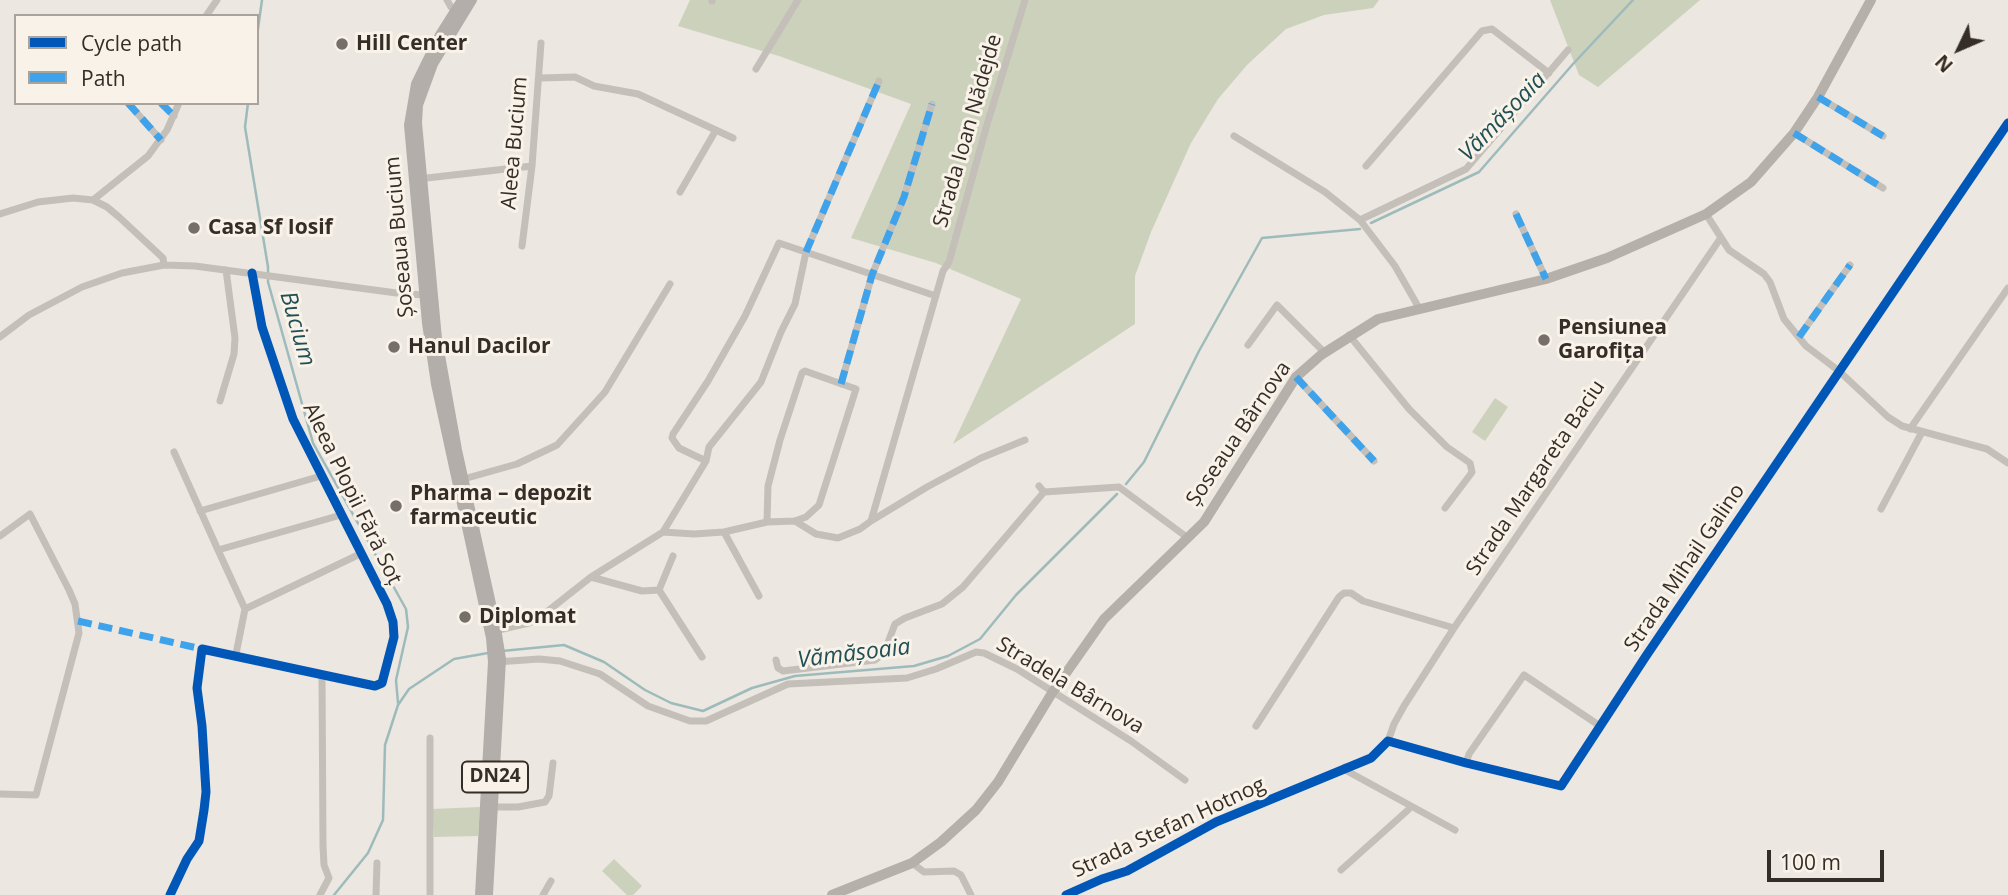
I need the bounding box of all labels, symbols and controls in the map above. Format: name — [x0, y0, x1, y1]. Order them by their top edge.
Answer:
legend — [14, 14, 259, 105]
north arrow — [1924, 14, 1994, 84]
text: Cycle path — [81, 29, 182, 57]
place label: Hill Center — [356, 31, 467, 57]
street label: Strada Ioan Nădejde — [928, 32, 1008, 230]
marker: Hill Center — [334, 36, 350, 52]
text: N — [1929, 49, 1959, 78]
text: Path — [81, 64, 126, 92]
water label: Vămășoaia — [1454, 67, 1552, 167]
street label: Aleea Bucium — [497, 75, 533, 211]
street label: Șoseaua Bucium — [380, 155, 420, 319]
place label: Casa Sf Iosif — [208, 215, 333, 241]
marker: Casa Sf Iosif — [186, 220, 202, 236]
water label: Bucium — [273, 288, 321, 370]
place label: Pensiunea Garofița — [1558, 315, 1667, 365]
marker: Pensiunea Garofița — [1536, 332, 1552, 348]
place label: Hanul Dacilor — [408, 334, 551, 360]
marker: Hanul Dacilor — [386, 339, 402, 355]
street label: Șoseaua Bârnova — [1181, 357, 1297, 511]
street label: Strada Margareta Baciu — [1461, 376, 1611, 580]
street label: Aleea Plopii Fără Soț — [297, 399, 407, 589]
street label: Strada Mihail Galino — [1619, 479, 1751, 657]
place label: Pharma – depozit farmaceutic — [410, 481, 592, 531]
marker: Pharma – depozit farmaceutic — [388, 498, 404, 514]
place label: Diplomat — [479, 604, 576, 630]
marker: Diplomat — [457, 609, 473, 625]
street label: Stradela Bârnova — [992, 632, 1148, 740]
water label: Vămășoaia — [796, 633, 912, 675]
road number: DN24 — [462, 762, 528, 792]
street label: Strada Stefan Hotnog — [1069, 772, 1269, 884]
scale bar — [1770, 836, 1887, 880]
text: 100 m — [1780, 848, 1841, 876]

